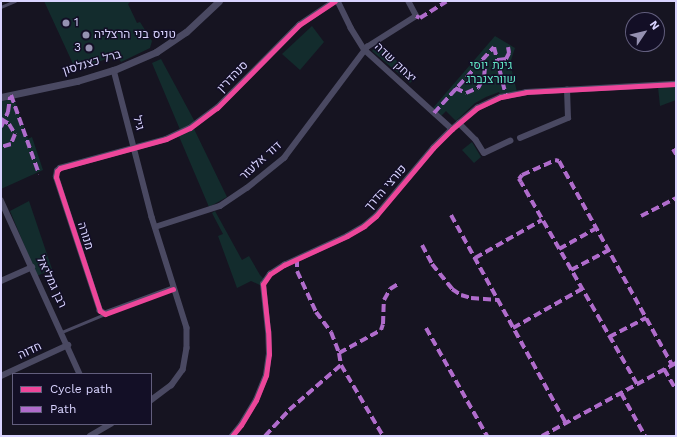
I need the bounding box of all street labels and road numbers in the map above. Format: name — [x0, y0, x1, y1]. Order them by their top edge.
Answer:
street label: יצחק שדה — [371, 40, 419, 86]
street label: ברל כצנלסון — [61, 47, 123, 79]
street label: סנהדרין — [215, 58, 251, 96]
street label: גיל — [129, 114, 147, 132]
street label: דוד אלעזר — [237, 139, 285, 183]
street label: פורצי הדרך — [362, 162, 410, 214]
street label: מנורה — [74, 220, 96, 252]
street label: רבן גמליאל — [33, 254, 69, 310]
street label: חדוה — [16, 339, 44, 363]

